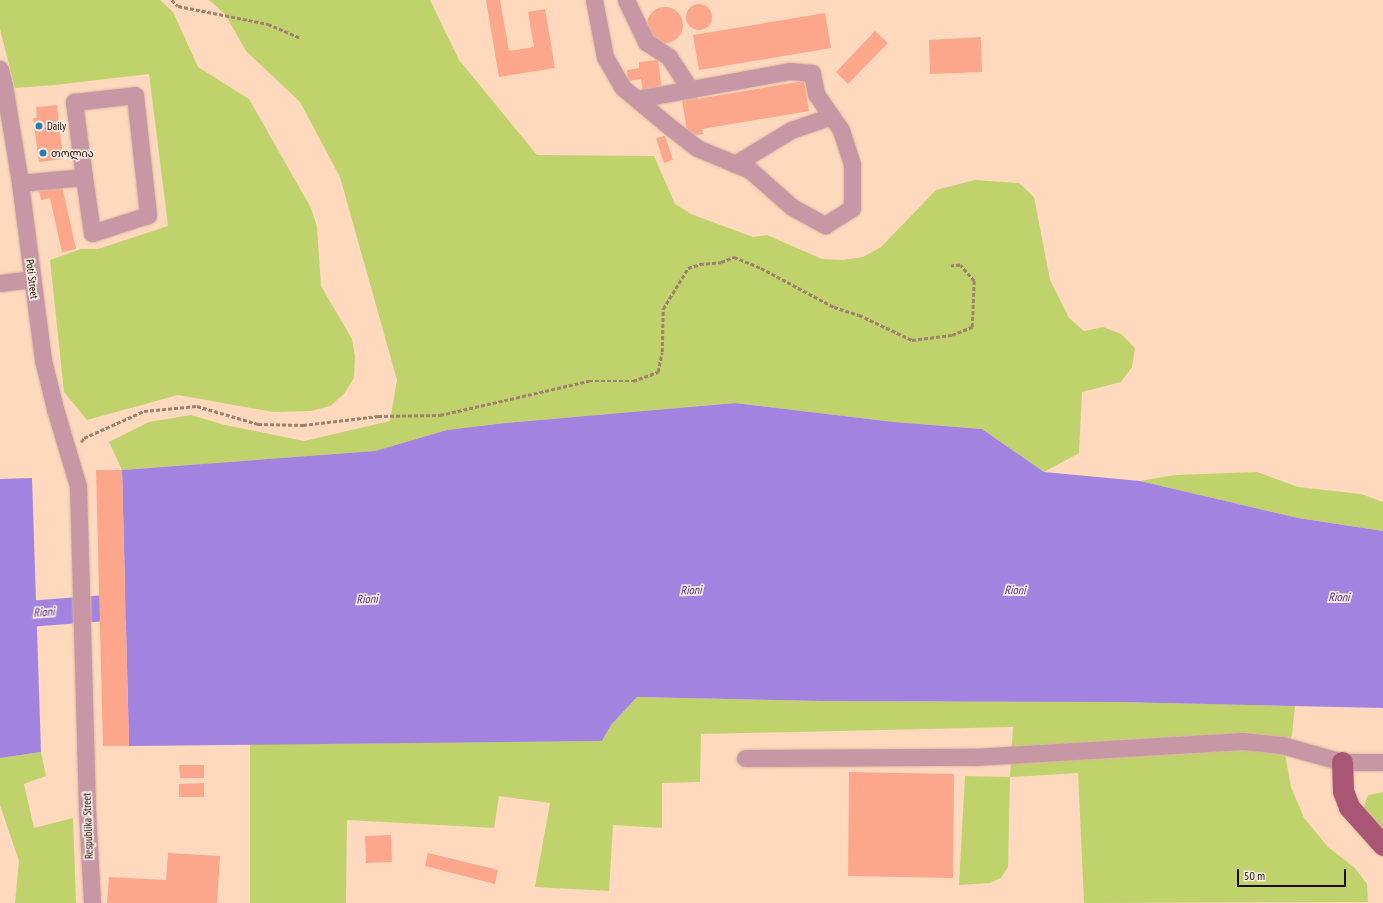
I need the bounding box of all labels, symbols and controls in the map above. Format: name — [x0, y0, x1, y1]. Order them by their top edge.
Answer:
place label: Daily — [47, 119, 66, 133]
marker: Daily — [34, 121, 44, 131]
place label: თოლია — [51, 146, 94, 160]
marker: თოლია — [38, 148, 48, 158]
street label: Poti Street — [23, 258, 41, 300]
water label: Rioni — [680, 582, 702, 598]
water label: Rioni — [1004, 583, 1026, 597]
water label: Rioni — [1328, 590, 1350, 604]
water label: Rioni — [356, 591, 378, 607]
water label: Rioni — [33, 604, 55, 620]
street label: Respublika Street — [80, 793, 96, 859]
scale bar — [1239, 861, 1348, 887]
text: 50 m — [1244, 868, 1265, 883]

